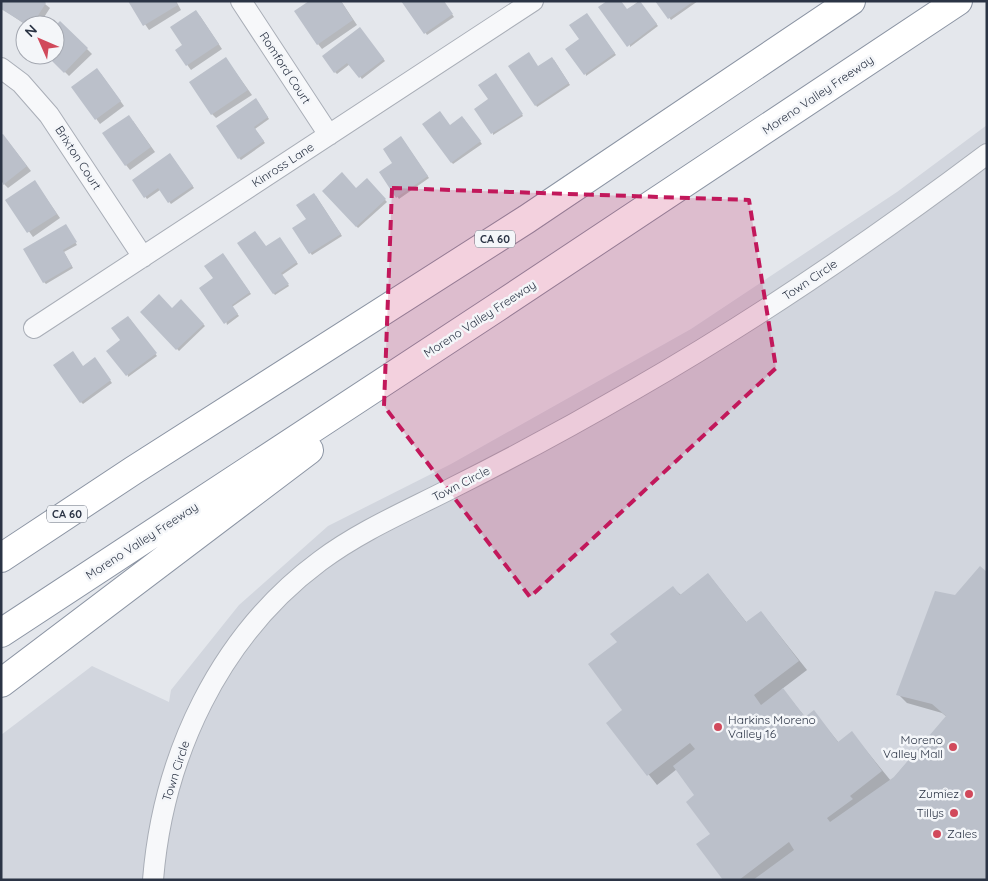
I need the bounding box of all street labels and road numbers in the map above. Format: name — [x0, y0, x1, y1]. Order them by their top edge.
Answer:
street label: Romford Court — [257, 29, 314, 107]
street label: Moreno Valley Freeway — [759, 52, 876, 137]
street label: Brixton Court — [52, 123, 105, 193]
street label: Kinross Lane — [249, 139, 317, 190]
road number: CA 60 — [475, 230, 515, 248]
street label: Town Circle — [780, 256, 840, 303]
street label: Moreno Valley Freeway — [421, 277, 539, 361]
street label: Town Circle — [429, 463, 492, 504]
street label: Moreno Valley Freeway — [83, 499, 201, 583]
road number: CA 60 — [47, 506, 87, 522]
street label: Town Circle — [159, 739, 192, 803]

